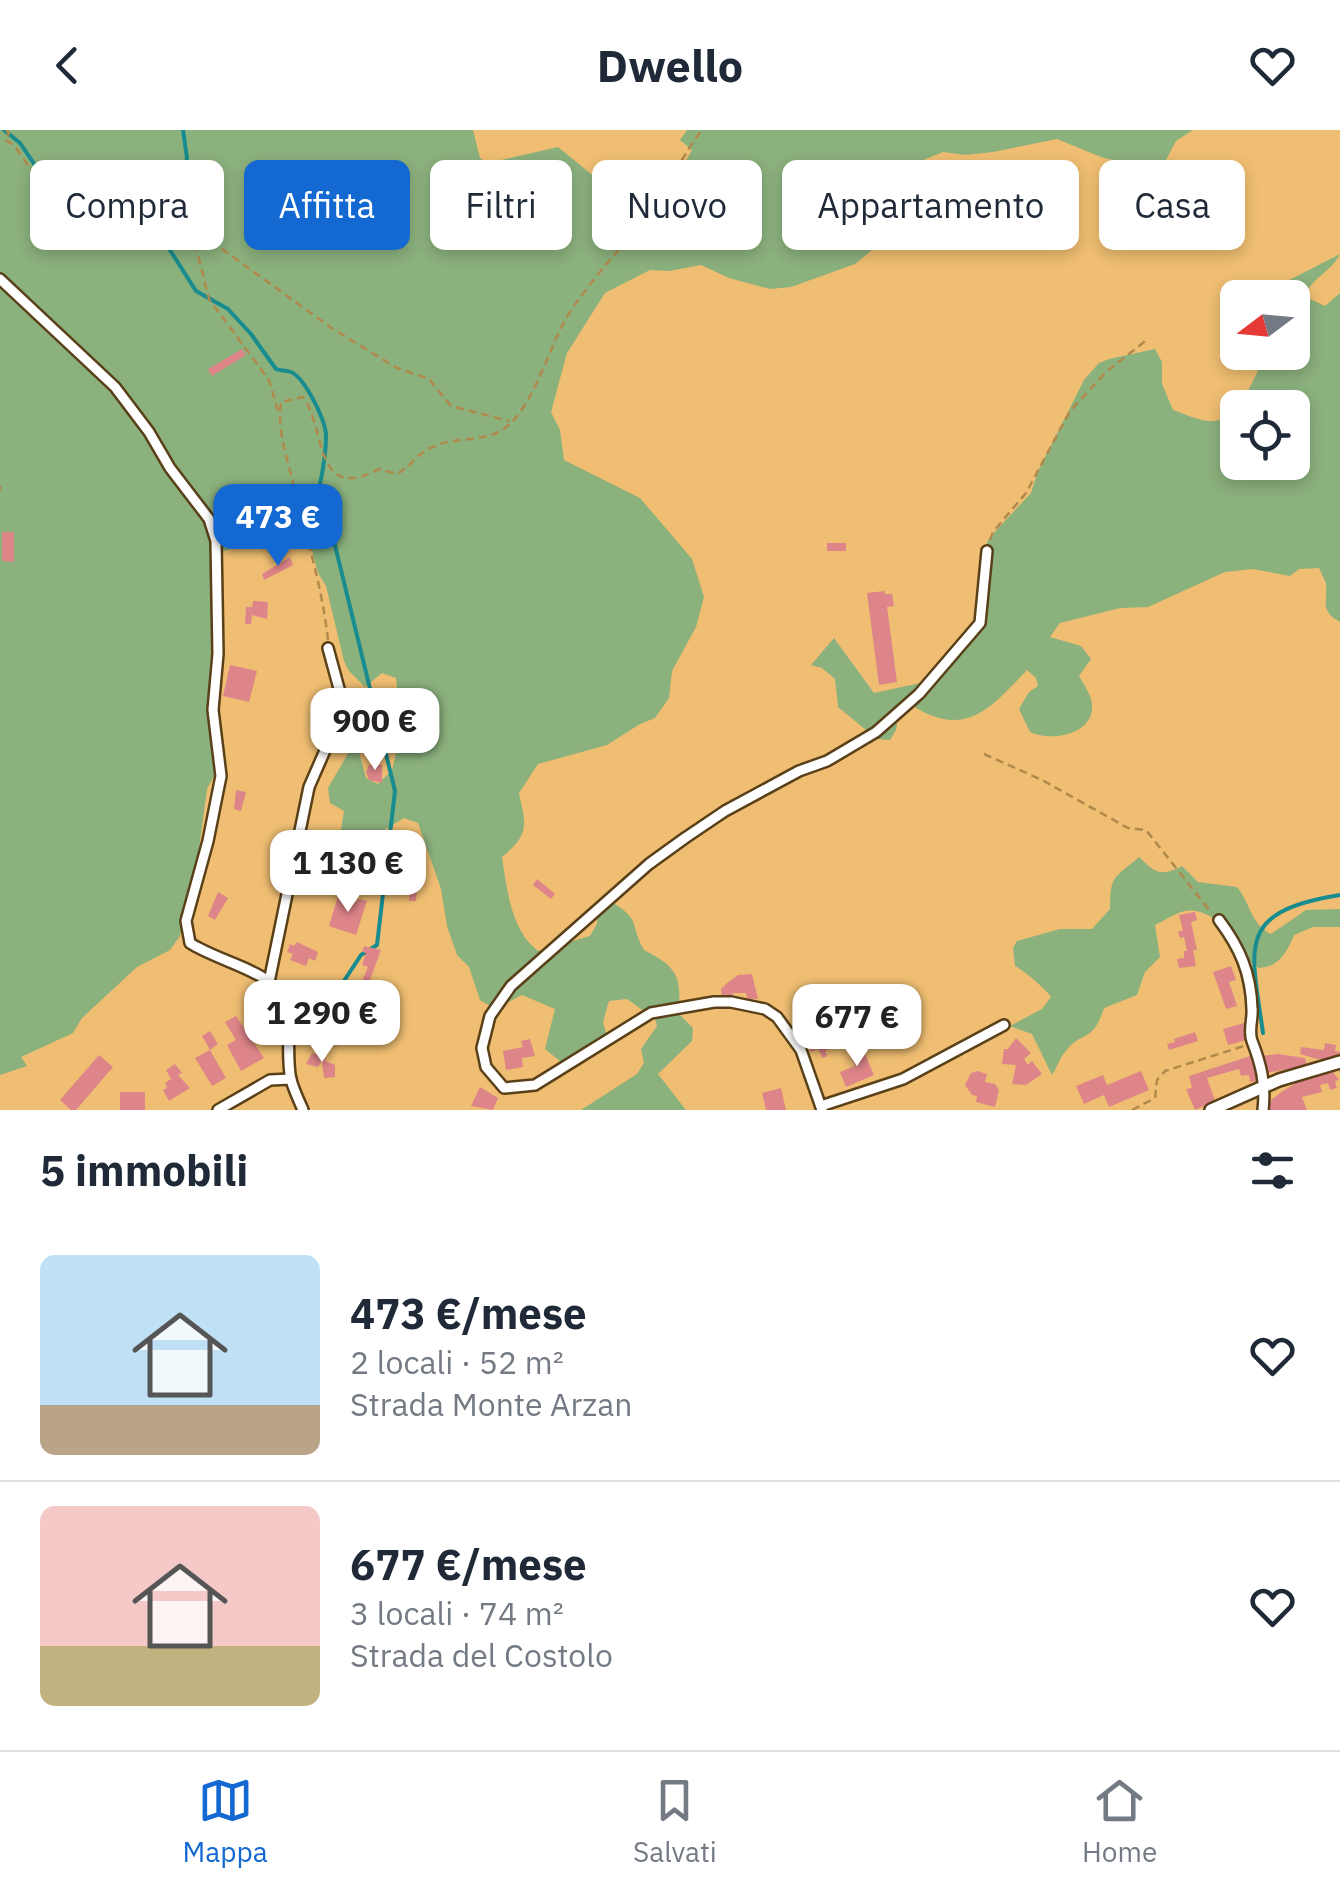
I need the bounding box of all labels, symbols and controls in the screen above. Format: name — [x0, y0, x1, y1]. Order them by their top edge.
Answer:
text: Dwello — [597, 36, 743, 94]
icon: back — [40, 38, 95, 93]
icon: heart — [1245, 38, 1300, 93]
chip: Compra — [30, 160, 224, 250]
chip: Affitta — [244, 160, 410, 250]
chip: Filtri — [430, 160, 572, 250]
chip: Nuovo — [592, 160, 762, 250]
chip: Appartamento — [782, 160, 1079, 250]
chip: Casa — [1099, 160, 1245, 250]
north arrow — [1220, 280, 1310, 370]
map controls — [1220, 280, 1310, 480]
button: locate — [1220, 390, 1310, 480]
pin: 473 € — [208, 484, 348, 569]
text: 473 € — [235, 495, 321, 537]
pin: 900 € — [305, 688, 445, 773]
text: 900 € — [332, 699, 418, 741]
pin: 1 130 € — [256, 830, 440, 915]
text: 1 130 € — [292, 841, 404, 883]
pin: 1 290 € — [230, 980, 414, 1065]
pin: 677 € — [787, 984, 927, 1069]
text: 1 290 € — [266, 991, 378, 1033]
text: 677 € — [814, 995, 900, 1037]
text: 5 immobili — [40, 1143, 248, 1198]
icon: filters — [1245, 1143, 1300, 1198]
text: 473 €/mese — [350, 1286, 587, 1341]
icon: home — [120, 1295, 240, 1415]
icon: heart — [1245, 1328, 1300, 1383]
text: 2 locali · 52 m² — [350, 1341, 564, 1383]
text: Strada Monte Arzan — [350, 1383, 632, 1425]
text: 677 €/mese — [350, 1537, 587, 1592]
icon: home — [120, 1546, 240, 1666]
icon: heart — [1245, 1579, 1300, 1634]
text: 3 locali · 74 m² — [350, 1592, 564, 1634]
text: Strada del Costolo — [350, 1634, 613, 1676]
tab: Mappa — [183, 1773, 268, 1870]
tab: Salvati — [633, 1773, 717, 1870]
tab: Home — [1082, 1773, 1157, 1870]

